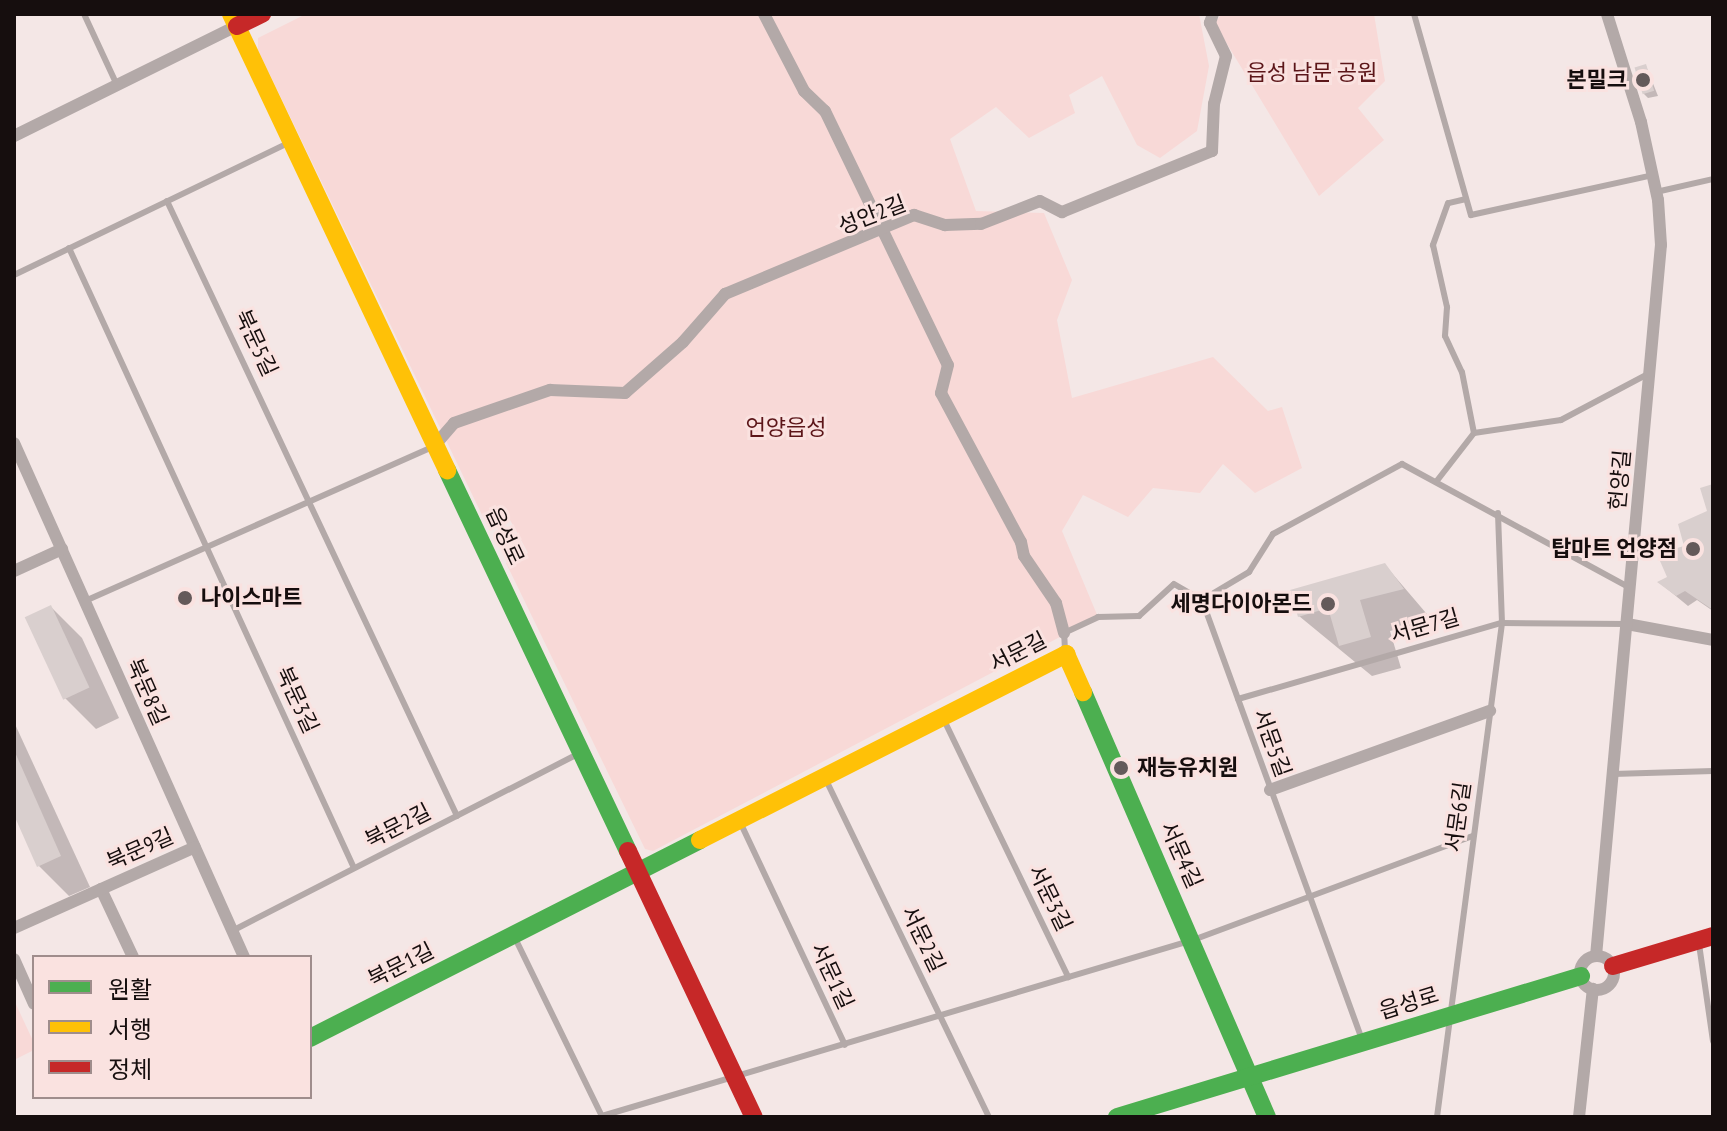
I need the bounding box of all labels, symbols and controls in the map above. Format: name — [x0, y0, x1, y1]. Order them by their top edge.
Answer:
park label: 읍성 남문 공원 — [1247, 60, 1377, 86]
place label: 본밀크 — [1566, 67, 1627, 93]
marker: 본밀크 — [1634, 71, 1652, 89]
street label: 성안2길 — [834, 190, 910, 240]
street label: 북문5길 — [229, 305, 283, 381]
park label: 언양읍성 — [746, 415, 826, 441]
street label: 헌양길 — [1604, 449, 1636, 511]
street label: 읍성로 — [480, 503, 530, 569]
place label: 탑마트 언양점 — [1551, 536, 1677, 562]
marker: 탑마트 언양점 — [1684, 540, 1702, 558]
place label: 나이스마트 — [201, 585, 302, 611]
marker: 나이스마트 — [176, 589, 194, 607]
place label: 세명다이아몬드 — [1170, 591, 1312, 617]
marker: 세명다이아몬드 — [1319, 595, 1337, 613]
street label: 서문7길 — [1387, 604, 1463, 648]
street label: 서문길 — [985, 626, 1051, 678]
street label: 북문8길 — [121, 654, 173, 730]
street label: 북문3길 — [270, 662, 324, 738]
street label: 서문5길 — [1248, 705, 1296, 781]
place label: 재능유치원 — [1137, 755, 1238, 781]
marker: 재능유치원 — [1112, 759, 1130, 777]
street label: 서문6길 — [1440, 780, 1476, 854]
street label: 북문2길 — [361, 798, 435, 854]
street label: 서문4길 — [1155, 817, 1207, 893]
street label: 북문9길 — [102, 823, 178, 875]
street label: 서문3길 — [1023, 860, 1077, 936]
street label: 서문2길 — [896, 901, 950, 977]
street label: 북문1길 — [364, 937, 438, 993]
street label: 서문1길 — [805, 938, 859, 1014]
legend — [32, 955, 312, 1099]
text: 원활 — [108, 974, 152, 1005]
street label: 읍성로 — [1376, 982, 1442, 1024]
text: 서행 — [108, 1014, 152, 1045]
text: 정체 — [108, 1054, 152, 1085]

